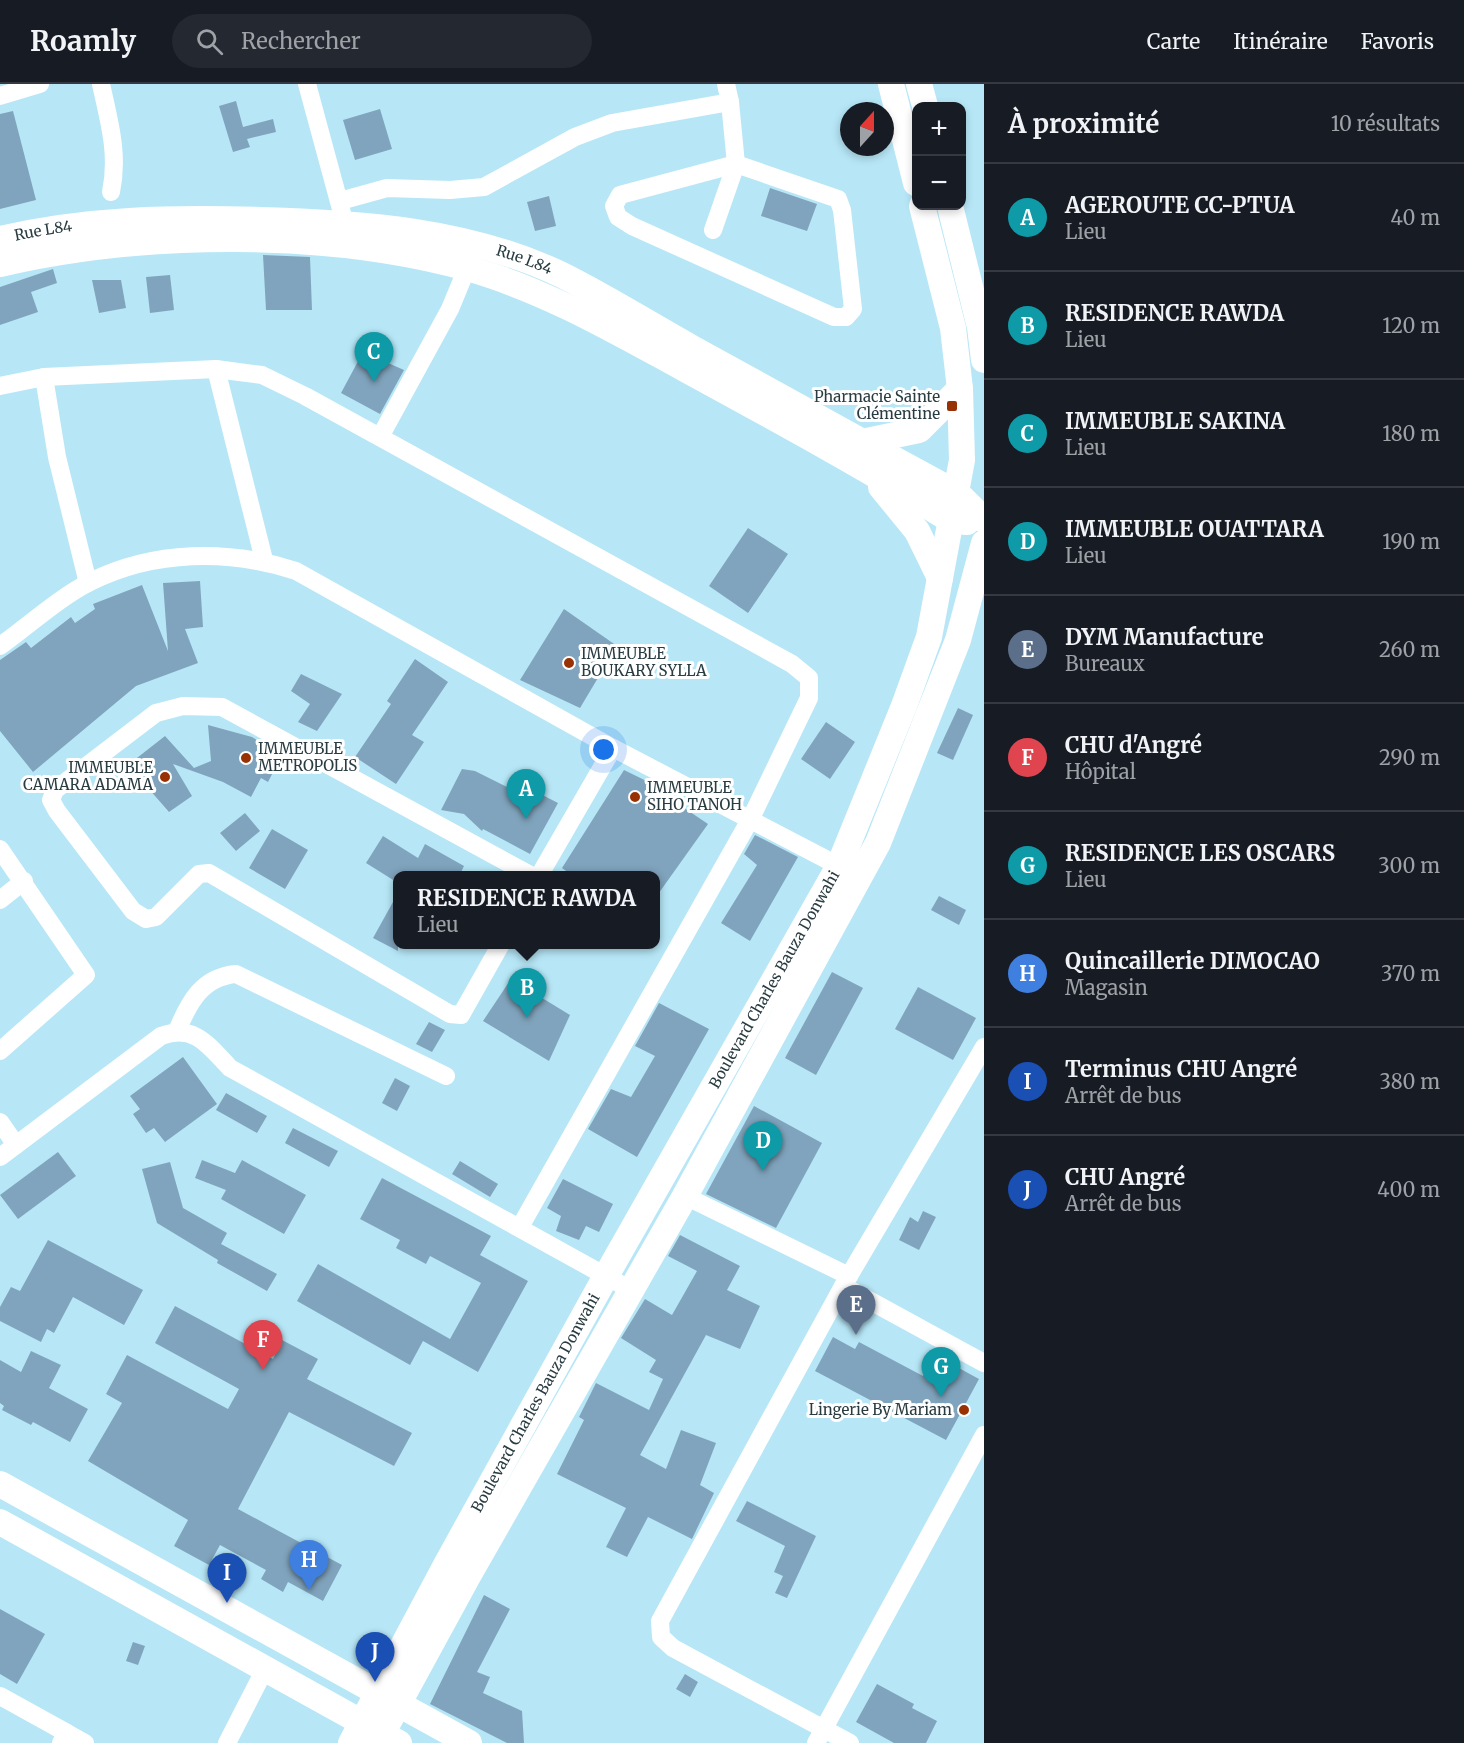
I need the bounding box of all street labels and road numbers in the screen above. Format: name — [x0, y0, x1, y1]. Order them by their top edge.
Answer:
street label: Rue L84 — [12, 216, 73, 245]
street label: Rue L84 — [494, 240, 556, 278]
street label: Boulevard Charles Bauza Donwahi — [705, 867, 843, 1092]
street label: Boulevard Charles Bauza Donwahi — [467, 1290, 604, 1516]

